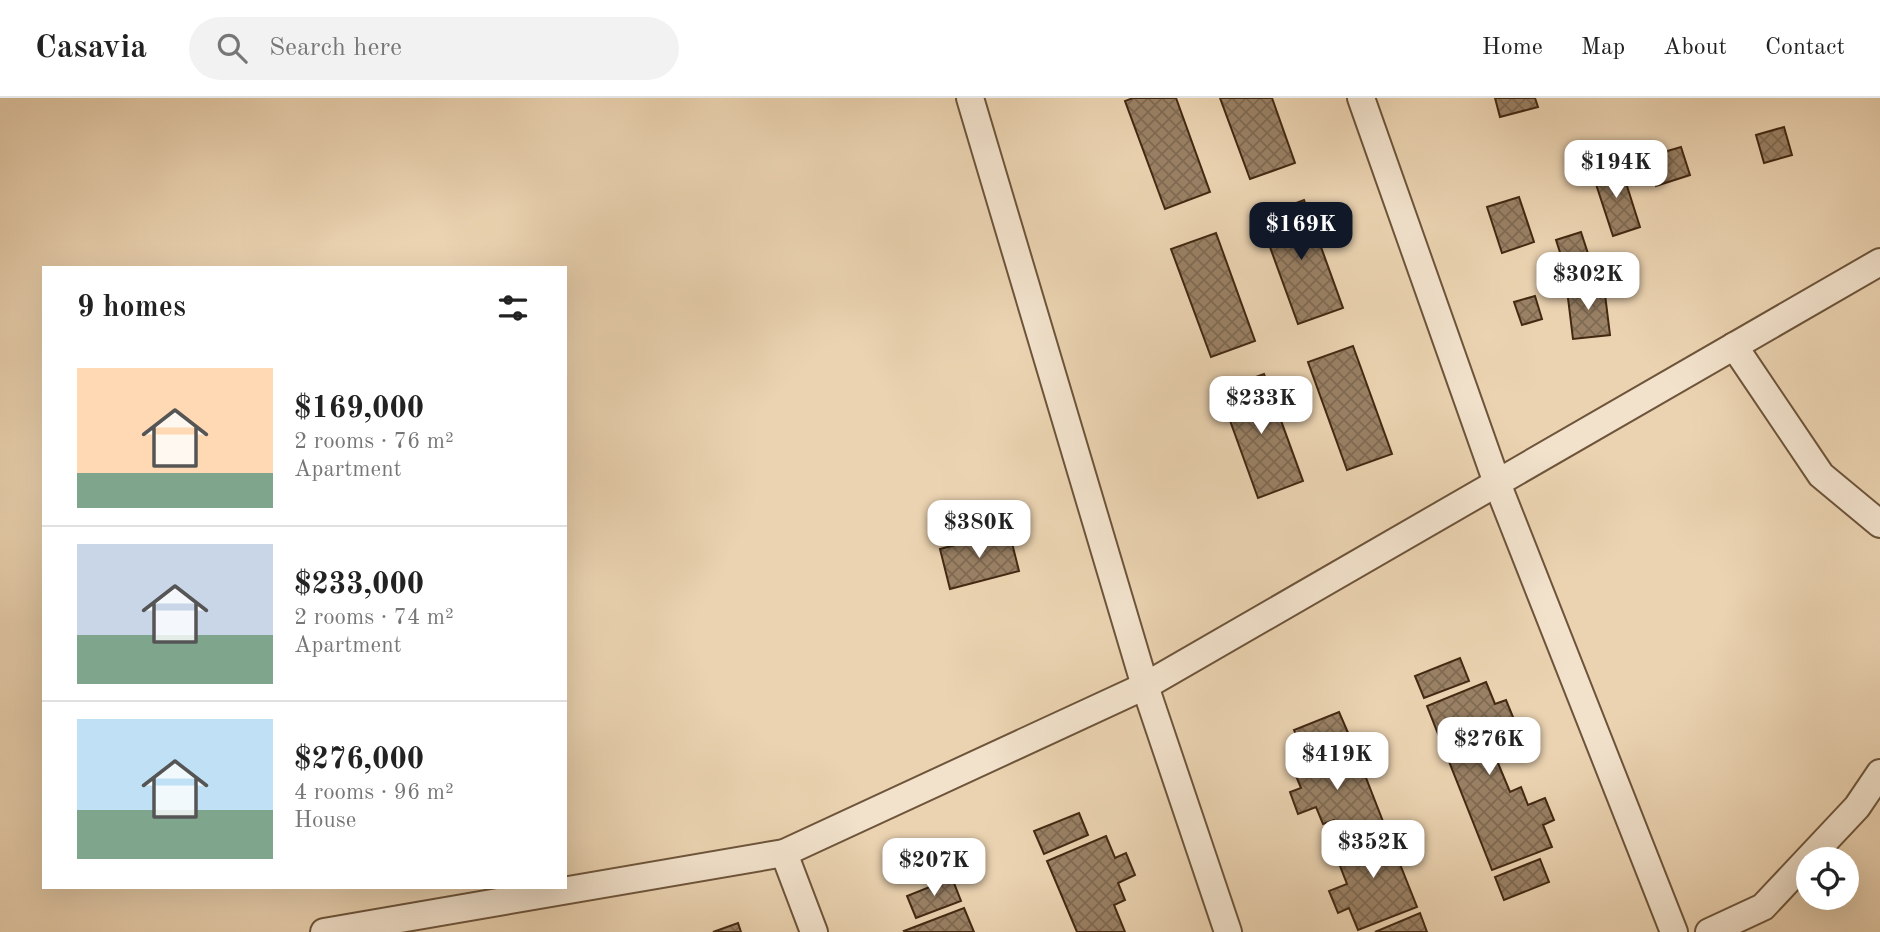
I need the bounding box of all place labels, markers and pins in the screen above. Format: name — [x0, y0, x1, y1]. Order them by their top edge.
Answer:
pin: $194K — [1567, 140, 1665, 200]
pin: $169K — [1252, 202, 1350, 262]
pin: $302K — [1539, 252, 1637, 312]
pin: $233K — [1212, 376, 1310, 436]
pin: $380K — [930, 500, 1028, 560]
pin: $276K — [1440, 718, 1538, 777]
pin: $419K — [1288, 732, 1386, 792]
pin: $352K — [1324, 820, 1422, 880]
pin: $207K — [885, 838, 983, 898]

